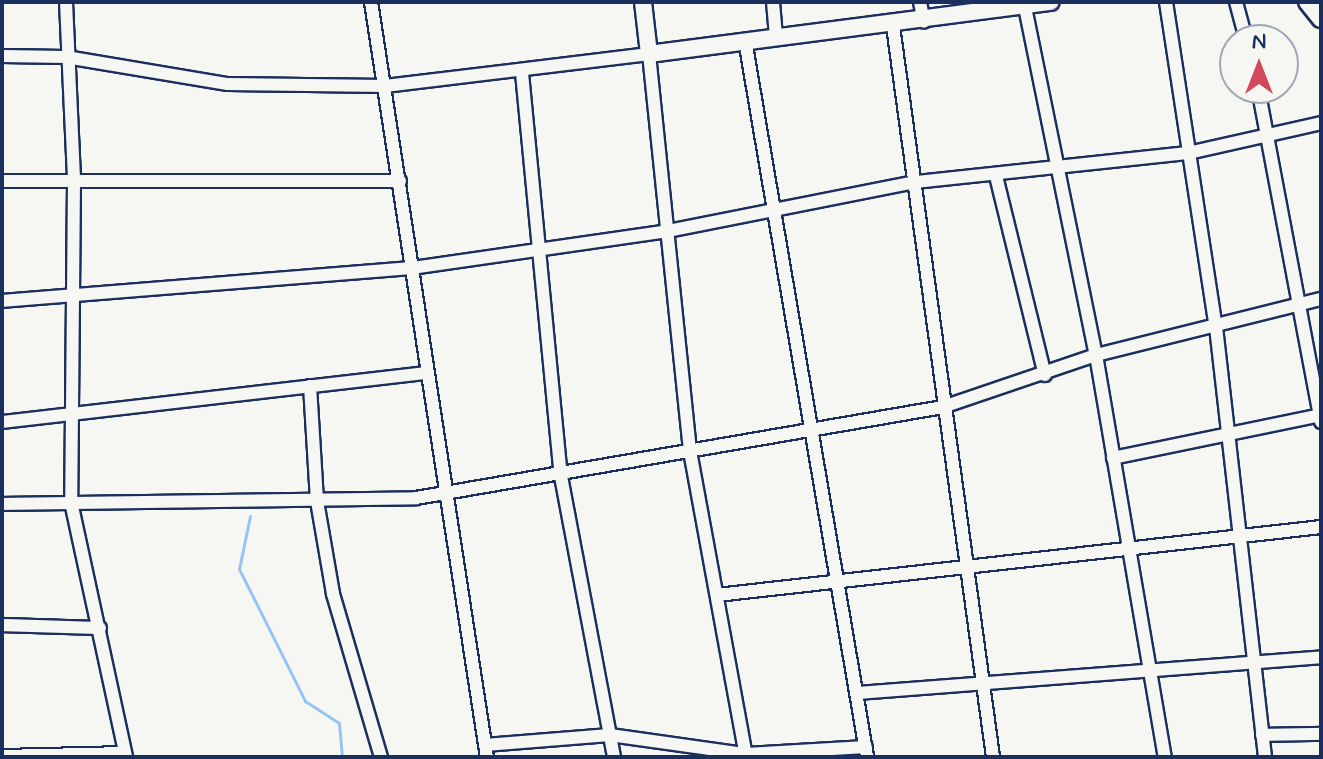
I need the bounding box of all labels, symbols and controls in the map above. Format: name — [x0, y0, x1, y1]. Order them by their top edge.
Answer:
north arrow — [1219, 24, 1299, 104]
text: N — [1252, 28, 1266, 56]

